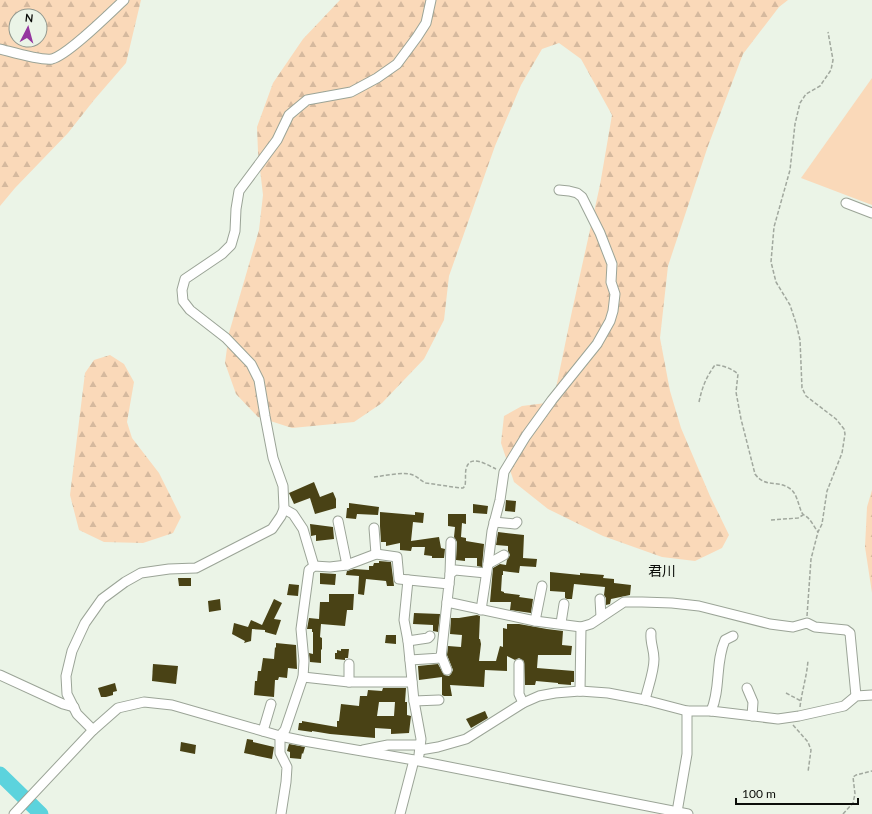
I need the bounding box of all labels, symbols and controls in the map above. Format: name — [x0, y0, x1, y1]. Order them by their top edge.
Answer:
north arrow — [8, 8, 48, 48]
text: N — [24, 11, 34, 24]
district label: 君川 — [648, 562, 676, 579]
scale bar — [736, 780, 858, 806]
text: 100 m — [742, 786, 776, 801]

